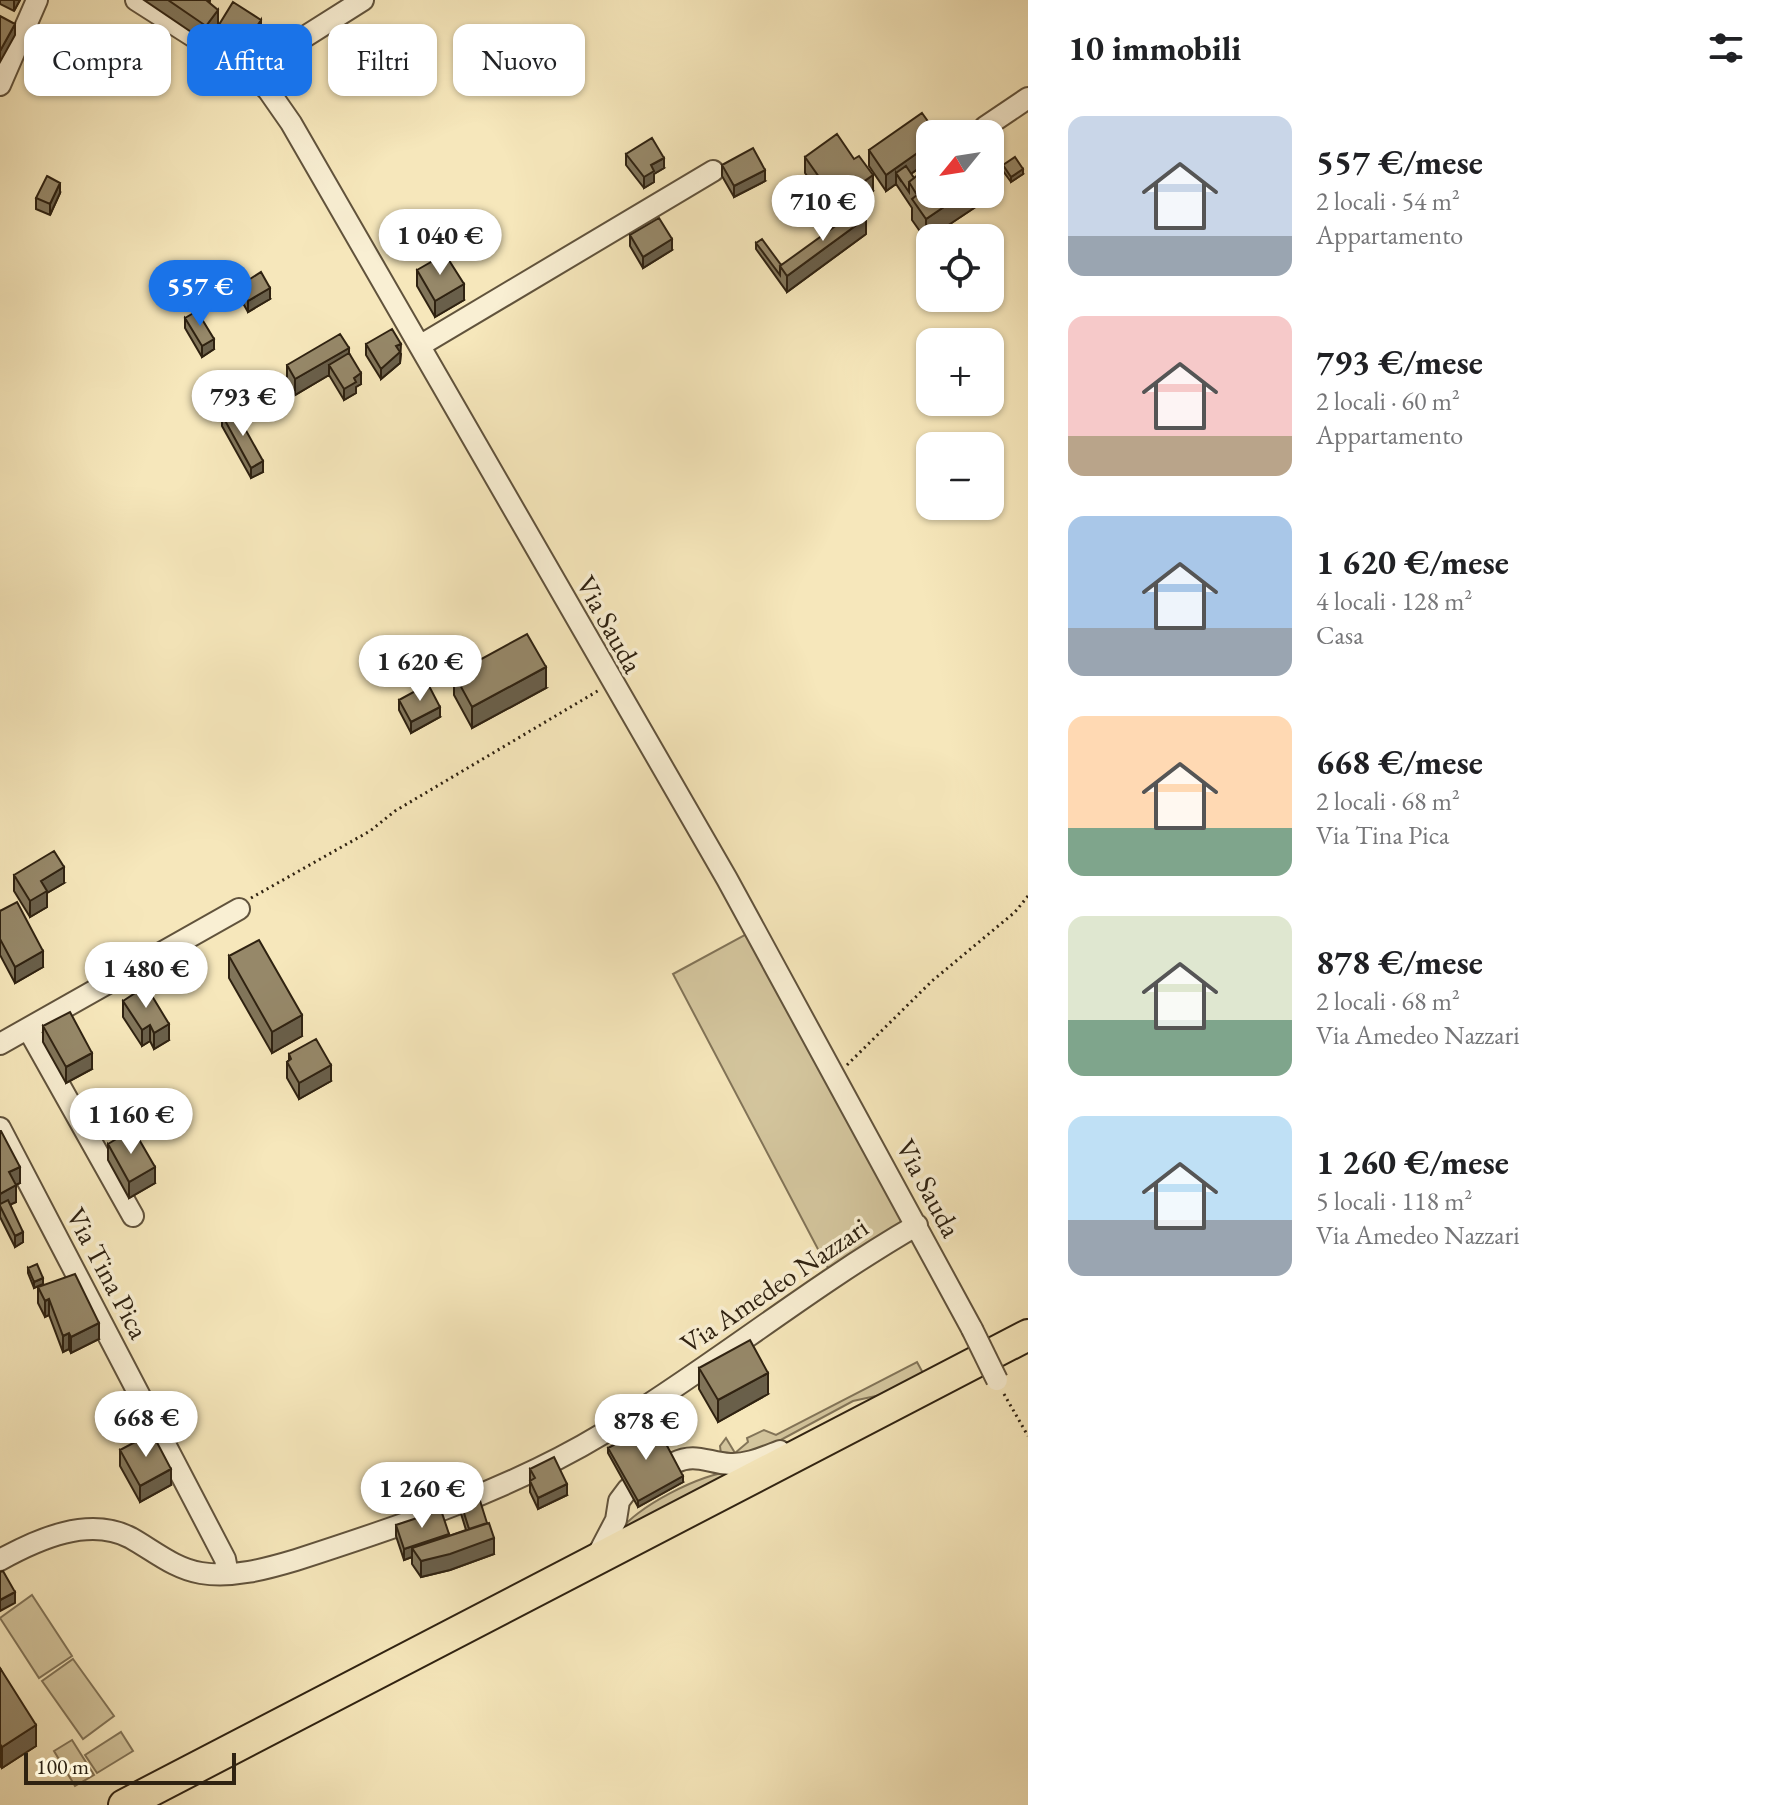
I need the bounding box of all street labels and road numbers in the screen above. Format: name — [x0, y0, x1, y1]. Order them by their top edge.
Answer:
street label: Via Sauda — [569, 569, 652, 680]
street label: Via Sauda — [888, 1133, 970, 1244]
street label: Via Tina Pica — [58, 1201, 158, 1346]
street label: Via Amedeo Nazzari — [673, 1209, 875, 1361]

